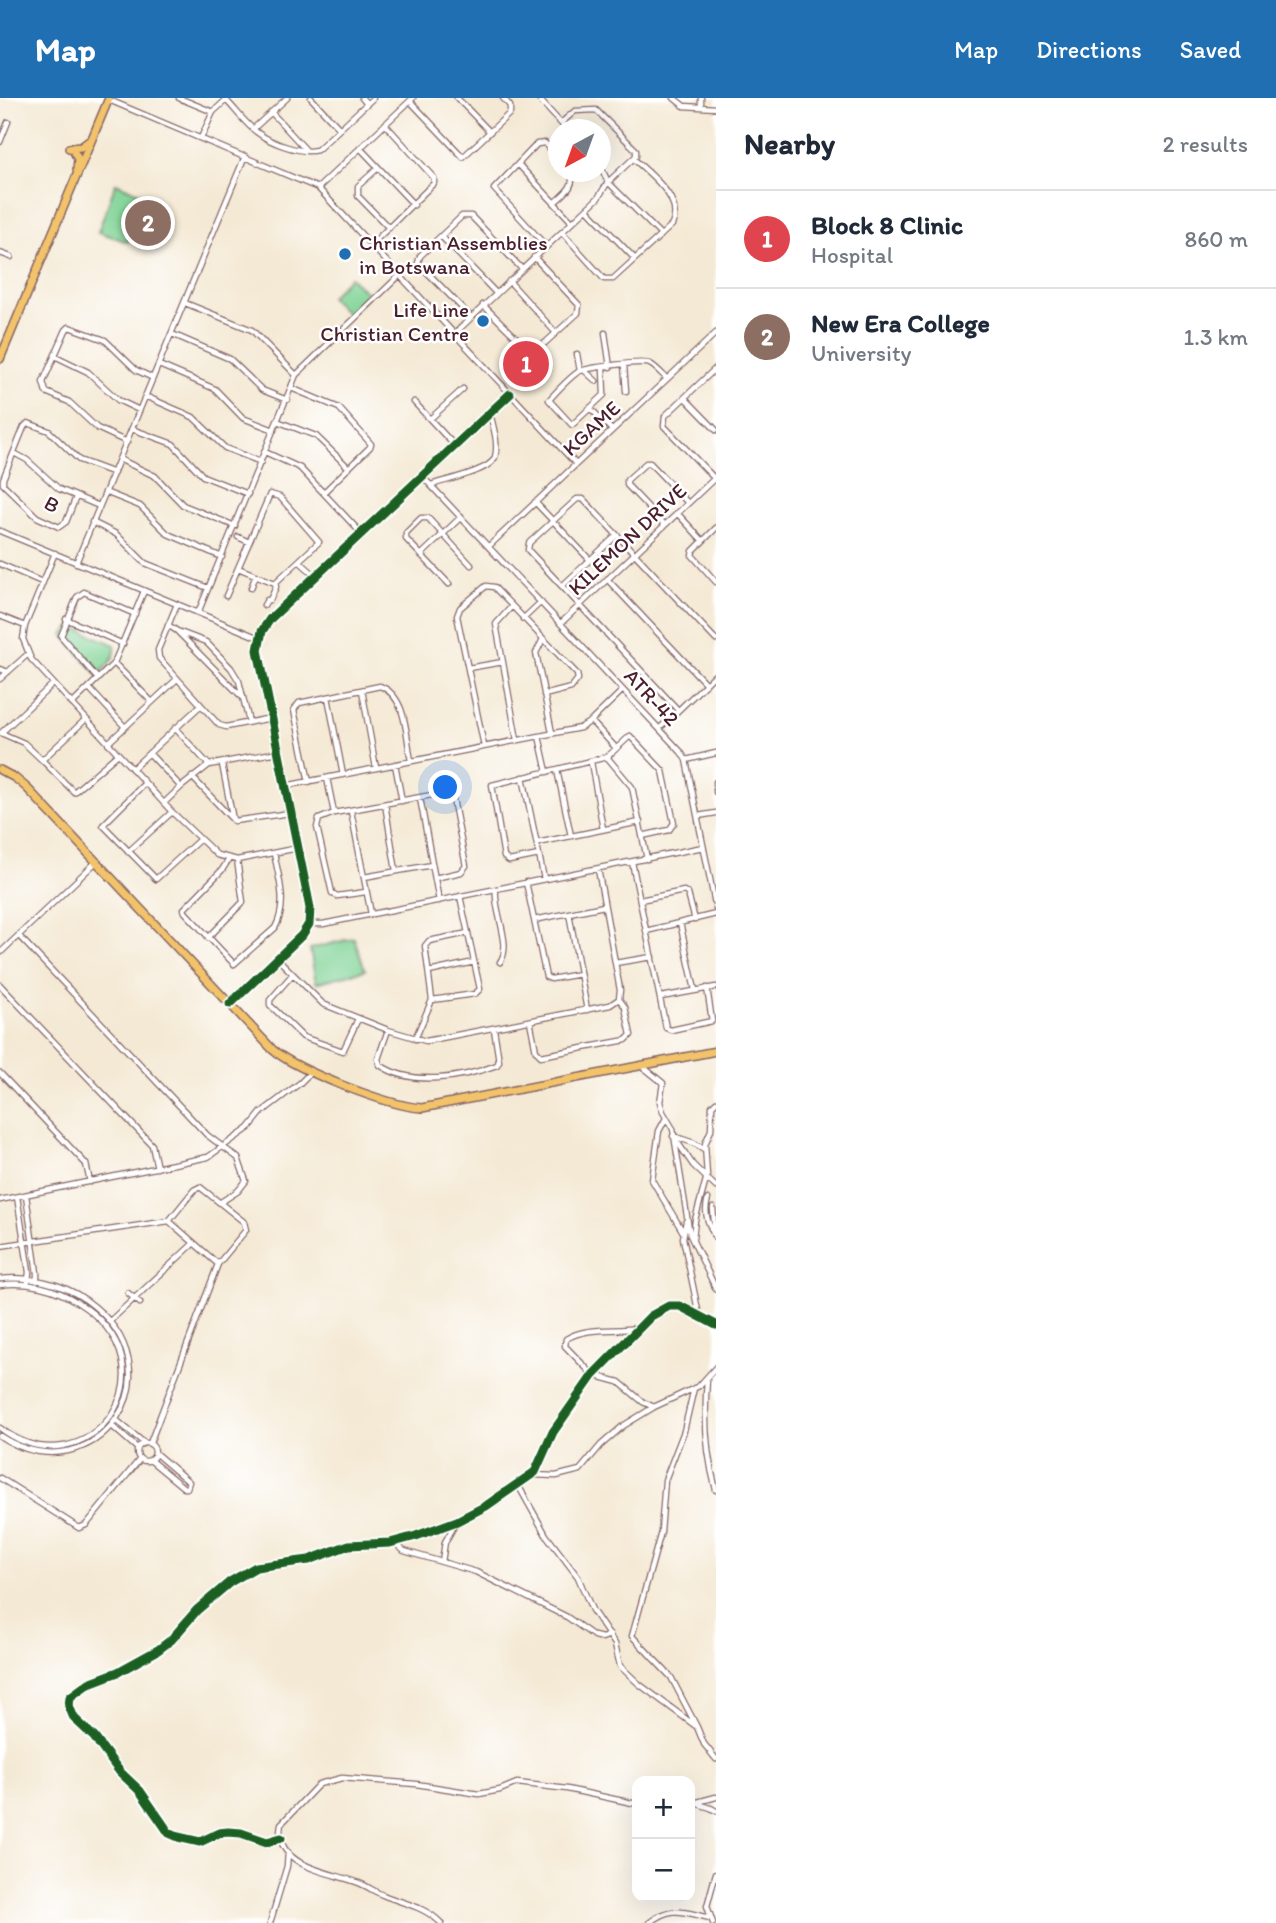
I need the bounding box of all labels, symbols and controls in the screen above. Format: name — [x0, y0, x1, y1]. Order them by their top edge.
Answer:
text: Map — [35, 30, 96, 69]
text: Map — [954, 35, 998, 64]
text: Directions — [1036, 35, 1142, 64]
text: Saved — [1180, 35, 1241, 64]
north arrow — [548, 119, 611, 182]
text: Nearby — [744, 125, 835, 162]
text: 2 results — [1162, 130, 1248, 158]
pin: 2 — [125, 197, 171, 249]
text: Block 8 Clinic — [811, 209, 963, 241]
text: 1 — [762, 225, 772, 253]
text: 860 m — [1185, 225, 1248, 253]
place label: Christian Assemblies in Botswana — [359, 230, 548, 279]
text: Hospital — [811, 241, 893, 269]
marker: Christian Assemblies in Botswana — [337, 246, 353, 262]
place label: Life Line Christian Centre — [320, 297, 469, 346]
text: New Era College — [811, 307, 990, 339]
marker: Life Line Christian Centre — [475, 313, 491, 329]
text: 2 — [761, 323, 773, 351]
text: 1.3 km — [1184, 323, 1248, 351]
pin: 1 — [503, 338, 549, 390]
text: University — [811, 339, 911, 367]
street label: KGAME — [557, 395, 625, 461]
street label: KILEMON DRIVE — [563, 478, 691, 600]
street label: B — [40, 490, 64, 518]
street label: ATR-42 — [619, 663, 685, 731]
your location — [428, 770, 462, 804]
map controls — [632, 1776, 695, 1902]
button: + — [632, 1776, 695, 1839]
button: − — [632, 1839, 695, 1902]

